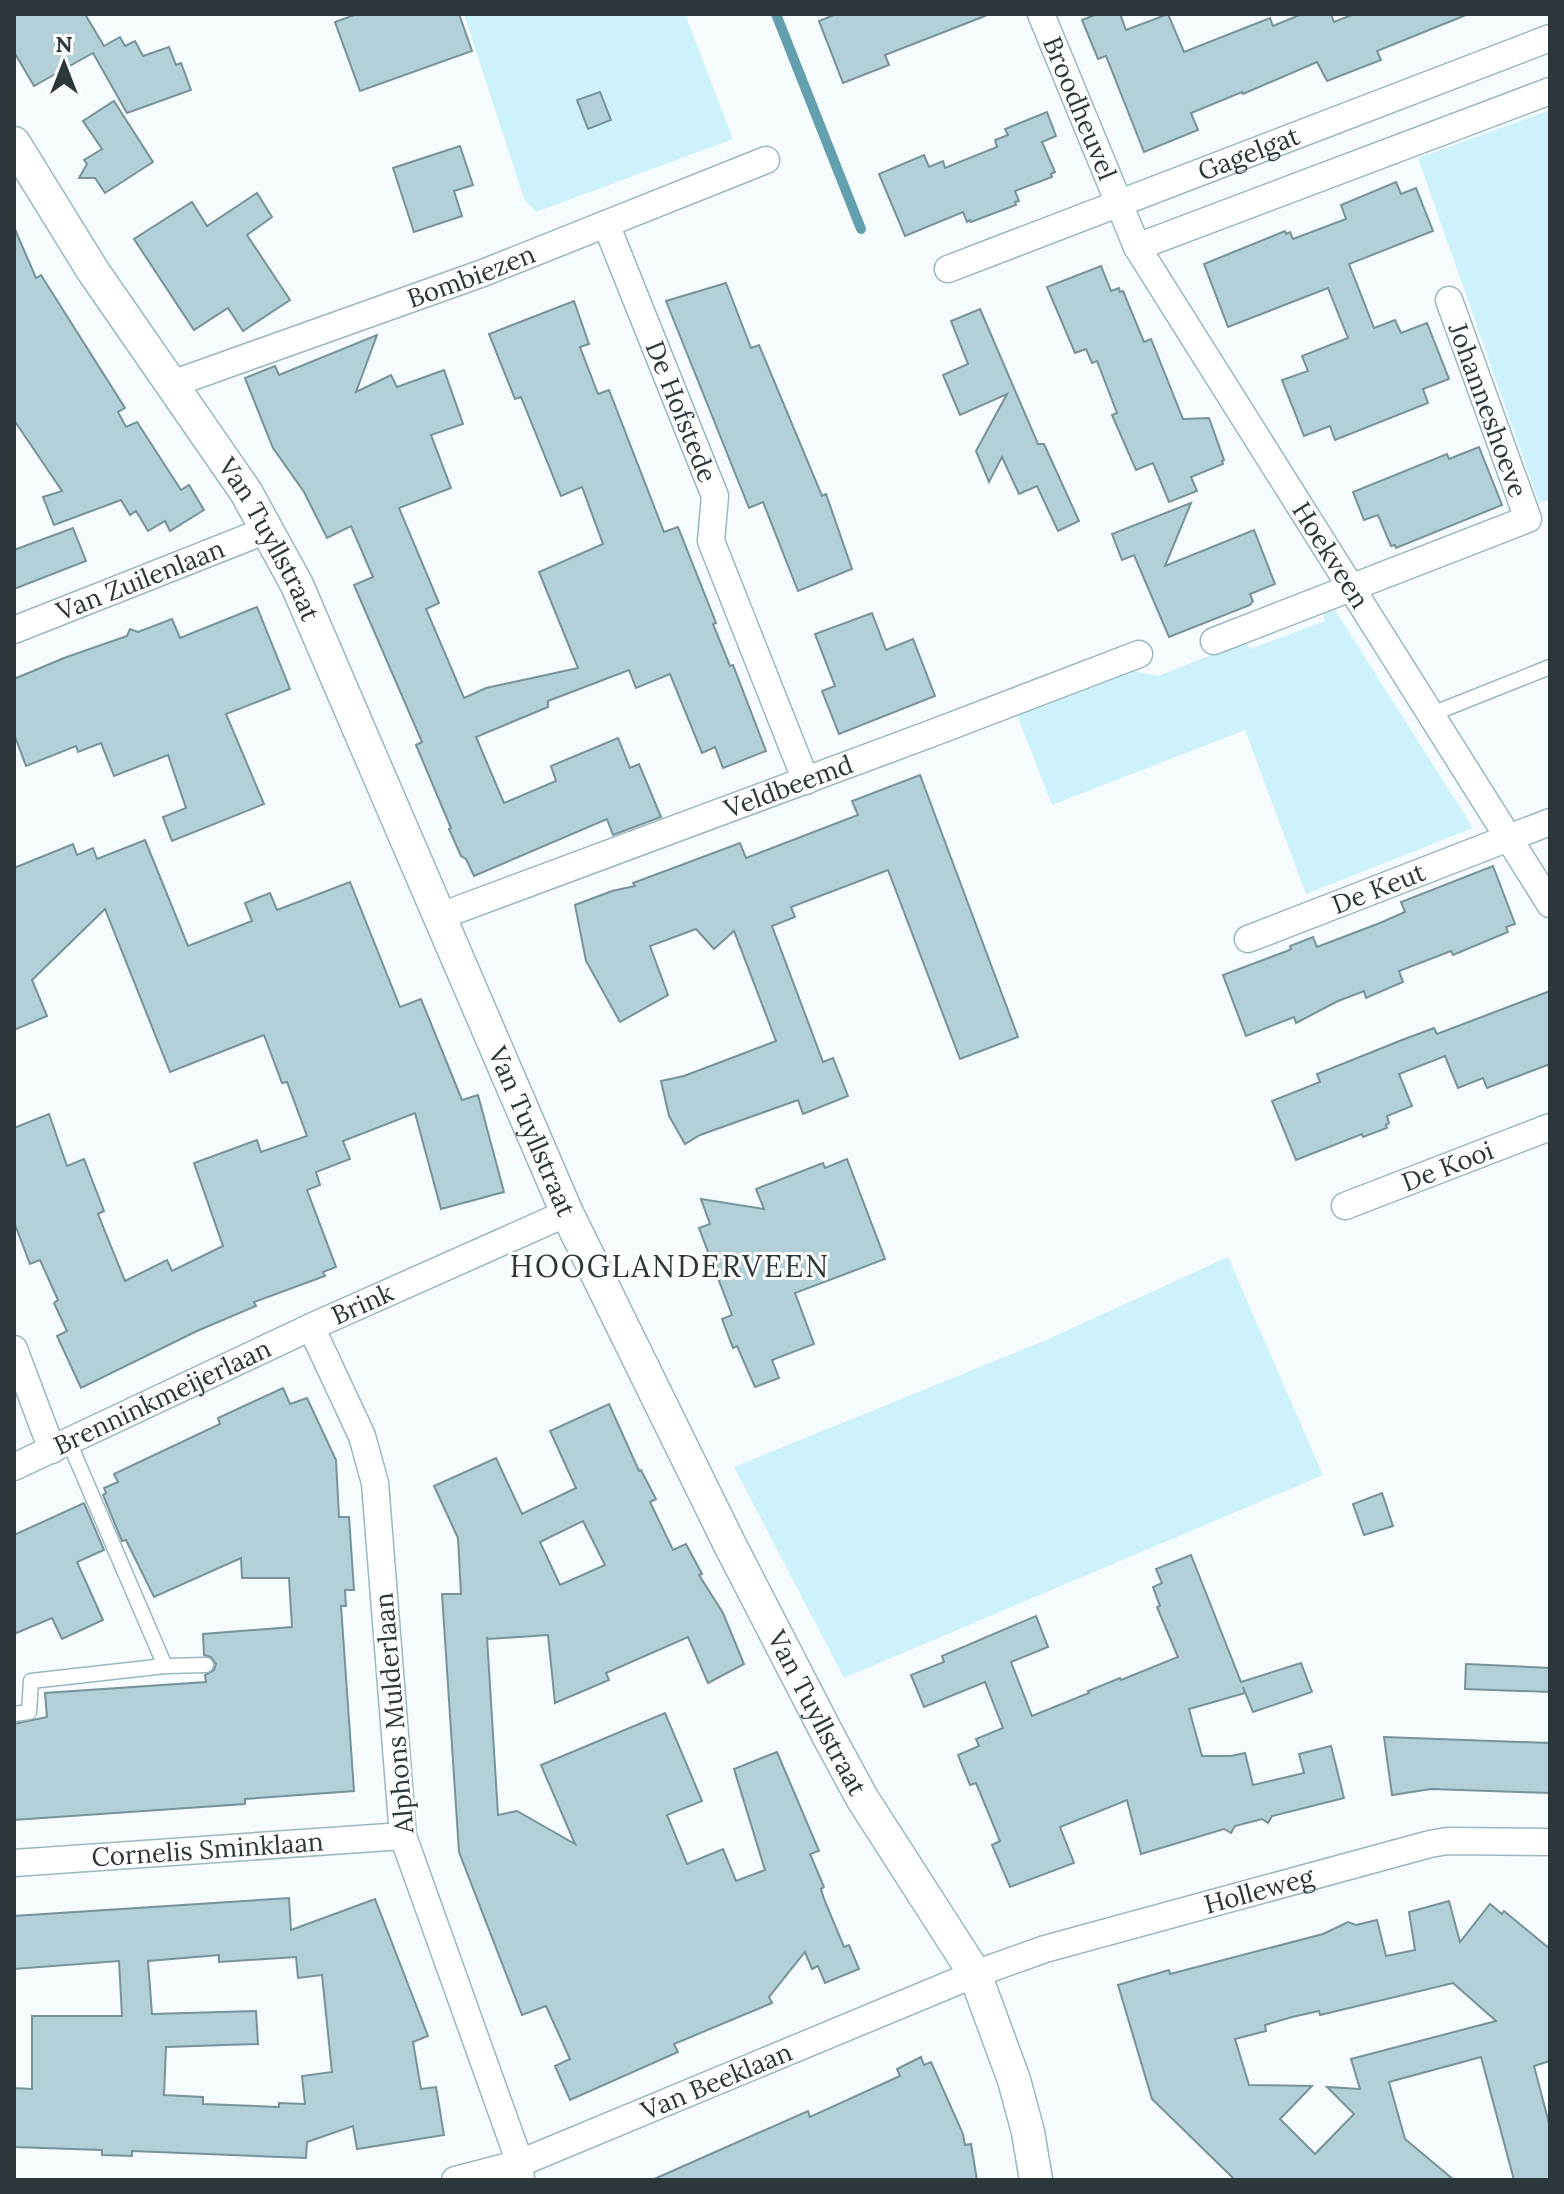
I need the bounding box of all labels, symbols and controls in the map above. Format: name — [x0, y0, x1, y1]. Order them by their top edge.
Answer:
north arrow — [24, 24, 104, 104]
text: N — [55, 30, 73, 58]
street label: Broodheuvel — [1036, 31, 1125, 185]
street label: Gagelgat — [1193, 119, 1304, 188]
street label: Bombiezen — [403, 237, 540, 315]
street label: Johanneshoeve — [1441, 317, 1535, 502]
street label: De Hofstede — [638, 336, 725, 487]
street label: Van Tuyllstraat — [211, 450, 327, 626]
street label: Hoekveen — [1285, 495, 1377, 614]
street label: Van Zuilenlaan — [51, 532, 229, 628]
street label: Veldbeemd — [719, 747, 857, 825]
street label: De Keut — [1327, 855, 1430, 921]
street label: Van Tuyllstraat — [481, 1040, 583, 1221]
street label: De Kooi — [1397, 1133, 1498, 1199]
district label: HOOGLANDERVEEN — [510, 1247, 830, 1285]
street label: Brink — [326, 1275, 398, 1332]
street label: Brenninkmeijerlaan — [48, 1331, 276, 1462]
street label: Alphons Mulderlaan — [367, 1591, 421, 1836]
street label: Van Tuyllstraat — [760, 1624, 874, 1801]
street label: Cornelis Sminklaan — [90, 1825, 325, 1874]
street label: Holleweg — [1200, 1859, 1318, 1921]
street label: Van Beeklaan — [635, 2035, 797, 2127]

